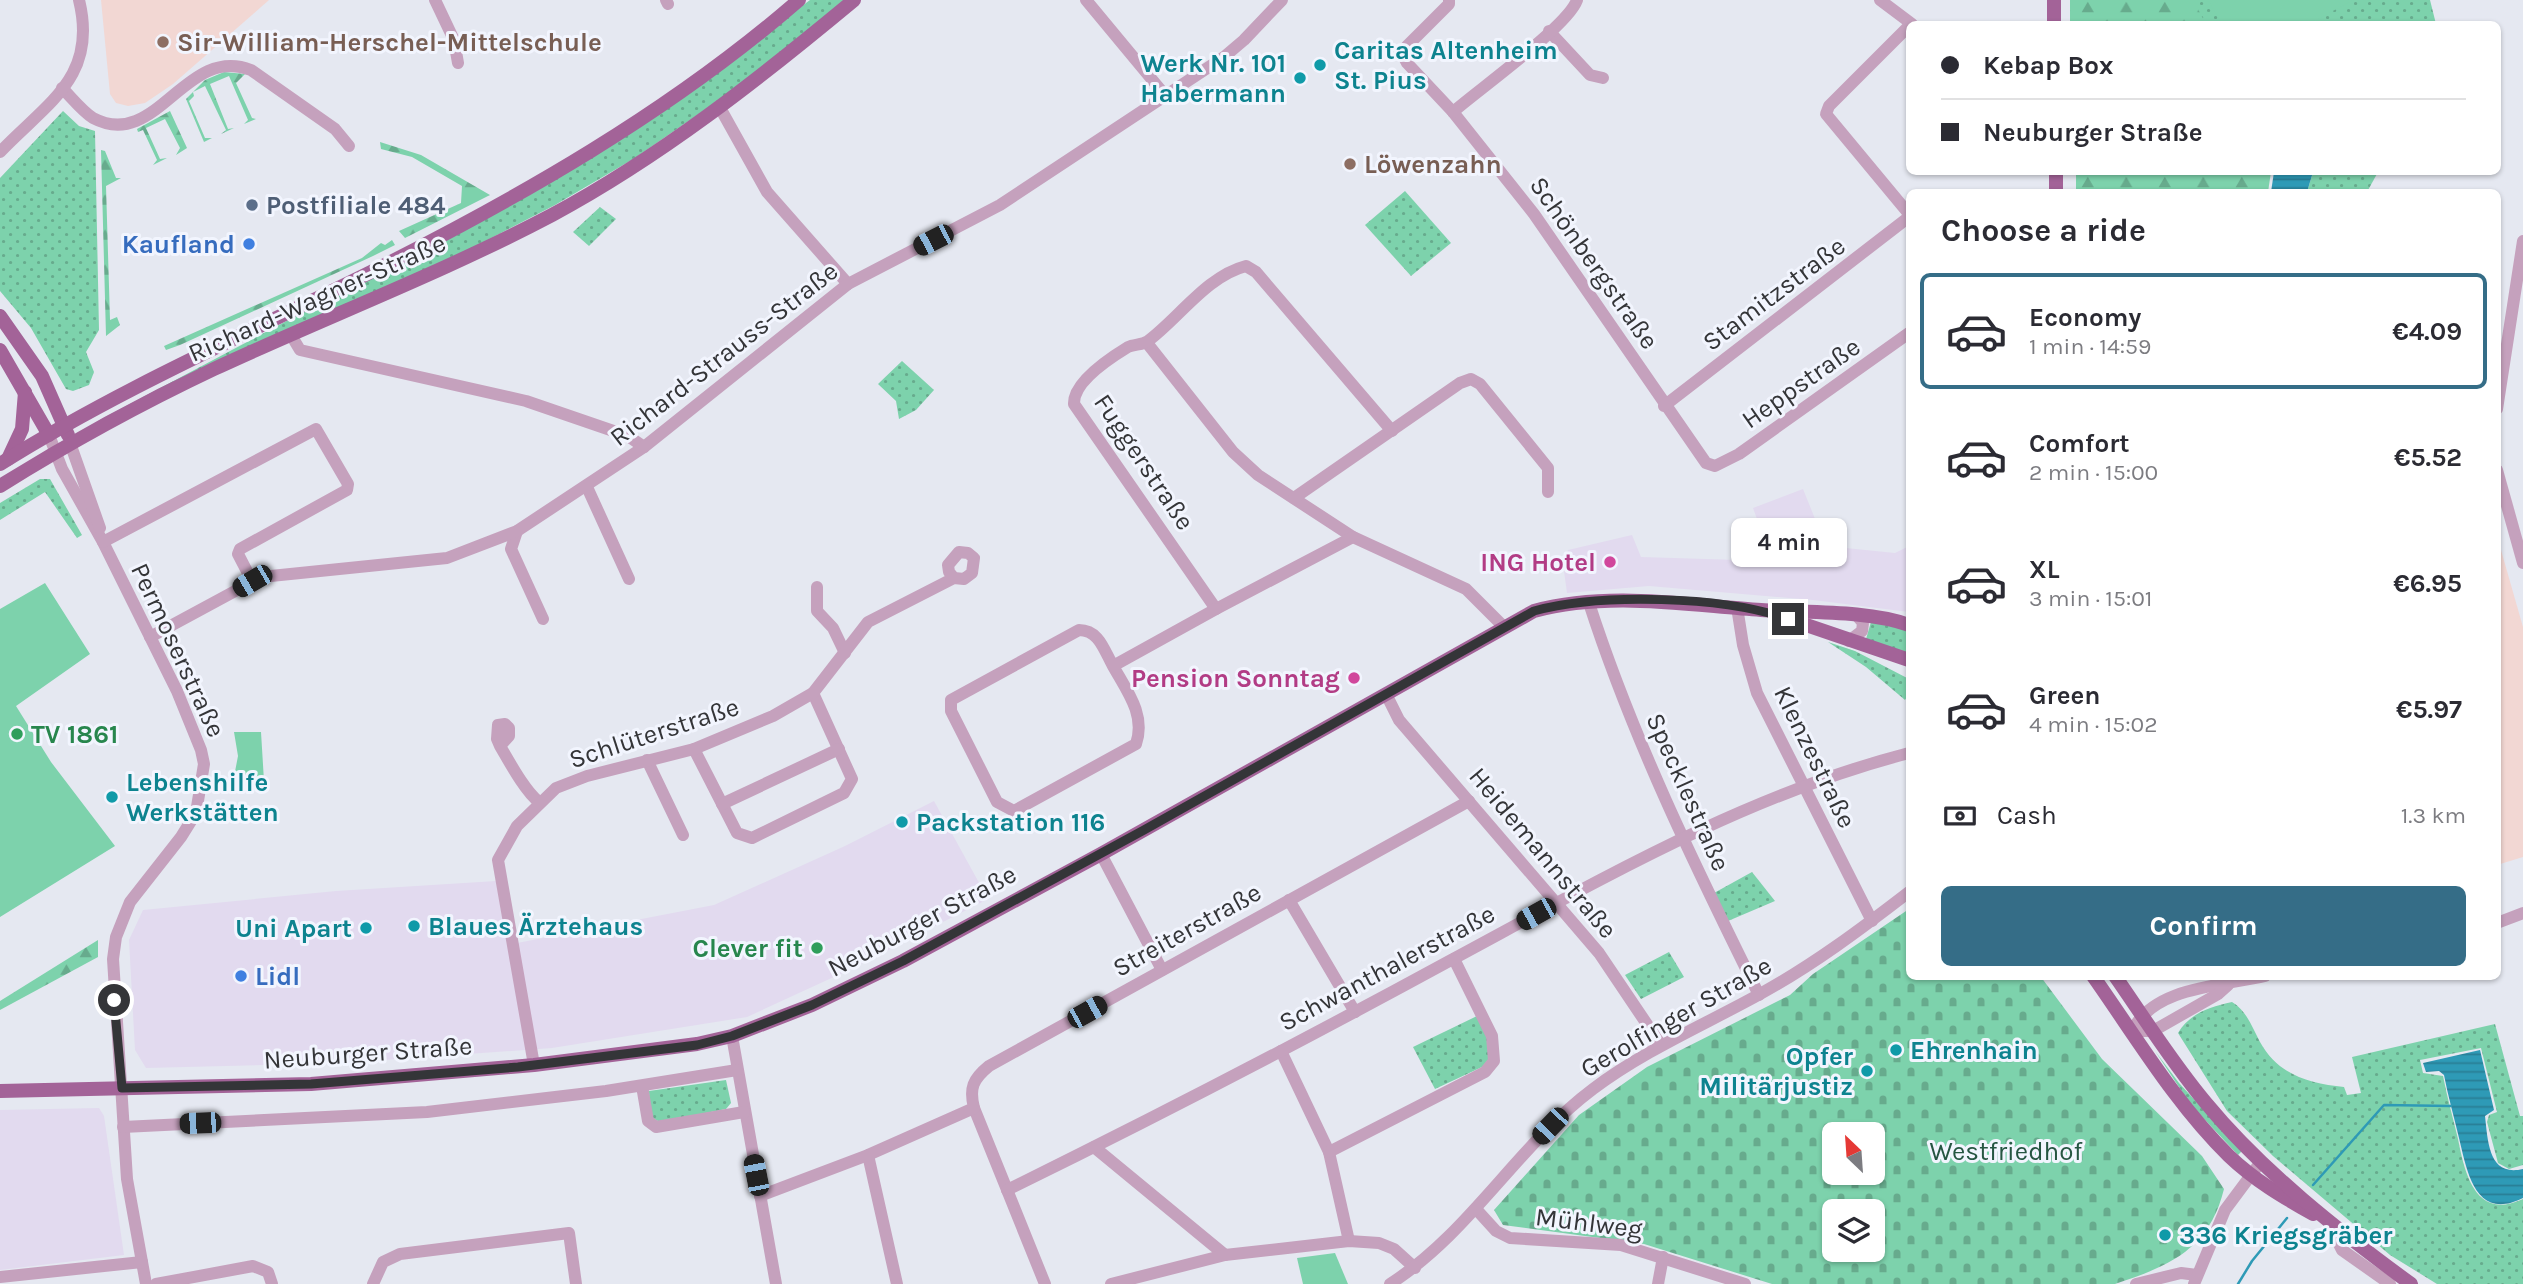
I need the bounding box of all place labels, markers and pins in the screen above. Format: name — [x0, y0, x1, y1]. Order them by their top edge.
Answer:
place label: Sir-William-Herschel-Mittelschule — [177, 27, 602, 58]
marker: Sir-William-Herschel-Mittelschule — [155, 34, 171, 50]
place label: Caritas Altenheim St. Pius — [1334, 35, 1558, 96]
place label: Werk Nr. 101 Habermann — [1140, 48, 1286, 109]
marker: Caritas Altenheim St. Pius — [1312, 57, 1328, 73]
marker: Werk Nr. 101 Habermann — [1292, 70, 1308, 86]
place label: Löwenzahn — [1364, 149, 1502, 180]
marker: Löwenzahn — [1342, 156, 1358, 172]
place label: Postfiliale 484 — [266, 190, 446, 221]
marker: Postfiliale 484 — [244, 197, 260, 213]
place label: Kaufland — [122, 229, 235, 260]
marker: Kaufland — [241, 236, 257, 252]
place label: ING Hotel — [1480, 547, 1596, 578]
marker: ING Hotel — [1602, 554, 1618, 570]
place label: Pension Sonntag — [1131, 663, 1340, 694]
marker: Pension Sonntag — [1346, 670, 1362, 686]
place label: TV 1861 — [31, 719, 118, 750]
marker: TV 1861 — [9, 726, 25, 742]
place label: Lebenshilfe Werkstätten — [126, 767, 279, 828]
marker: Lebenshilfe Werkstätten — [104, 789, 120, 805]
place label: Packstation 116 — [916, 807, 1105, 838]
marker: Packstation 116 — [894, 814, 910, 830]
place label: Blaues Ärztehaus — [428, 911, 643, 942]
place label: Uni Apart — [235, 913, 352, 944]
marker: Blaues Ärztehaus — [406, 918, 422, 934]
marker: Uni Apart — [358, 920, 374, 936]
place label: Clever fit — [692, 933, 803, 964]
marker: Clever fit — [809, 940, 825, 956]
place label: Lidl — [255, 961, 300, 992]
marker: Lidl — [233, 968, 249, 984]
place label: Ehrenhain — [1910, 1035, 2038, 1066]
place label: Opfer Militärjustiz — [1699, 1041, 1854, 1102]
marker: Ehrenhain — [1888, 1042, 1904, 1058]
marker: Opfer Militärjustiz — [1859, 1063, 1875, 1079]
place label: 336 Kriegsgräber — [2179, 1220, 2393, 1251]
marker: 336 Kriegsgräber — [2157, 1227, 2173, 1243]

